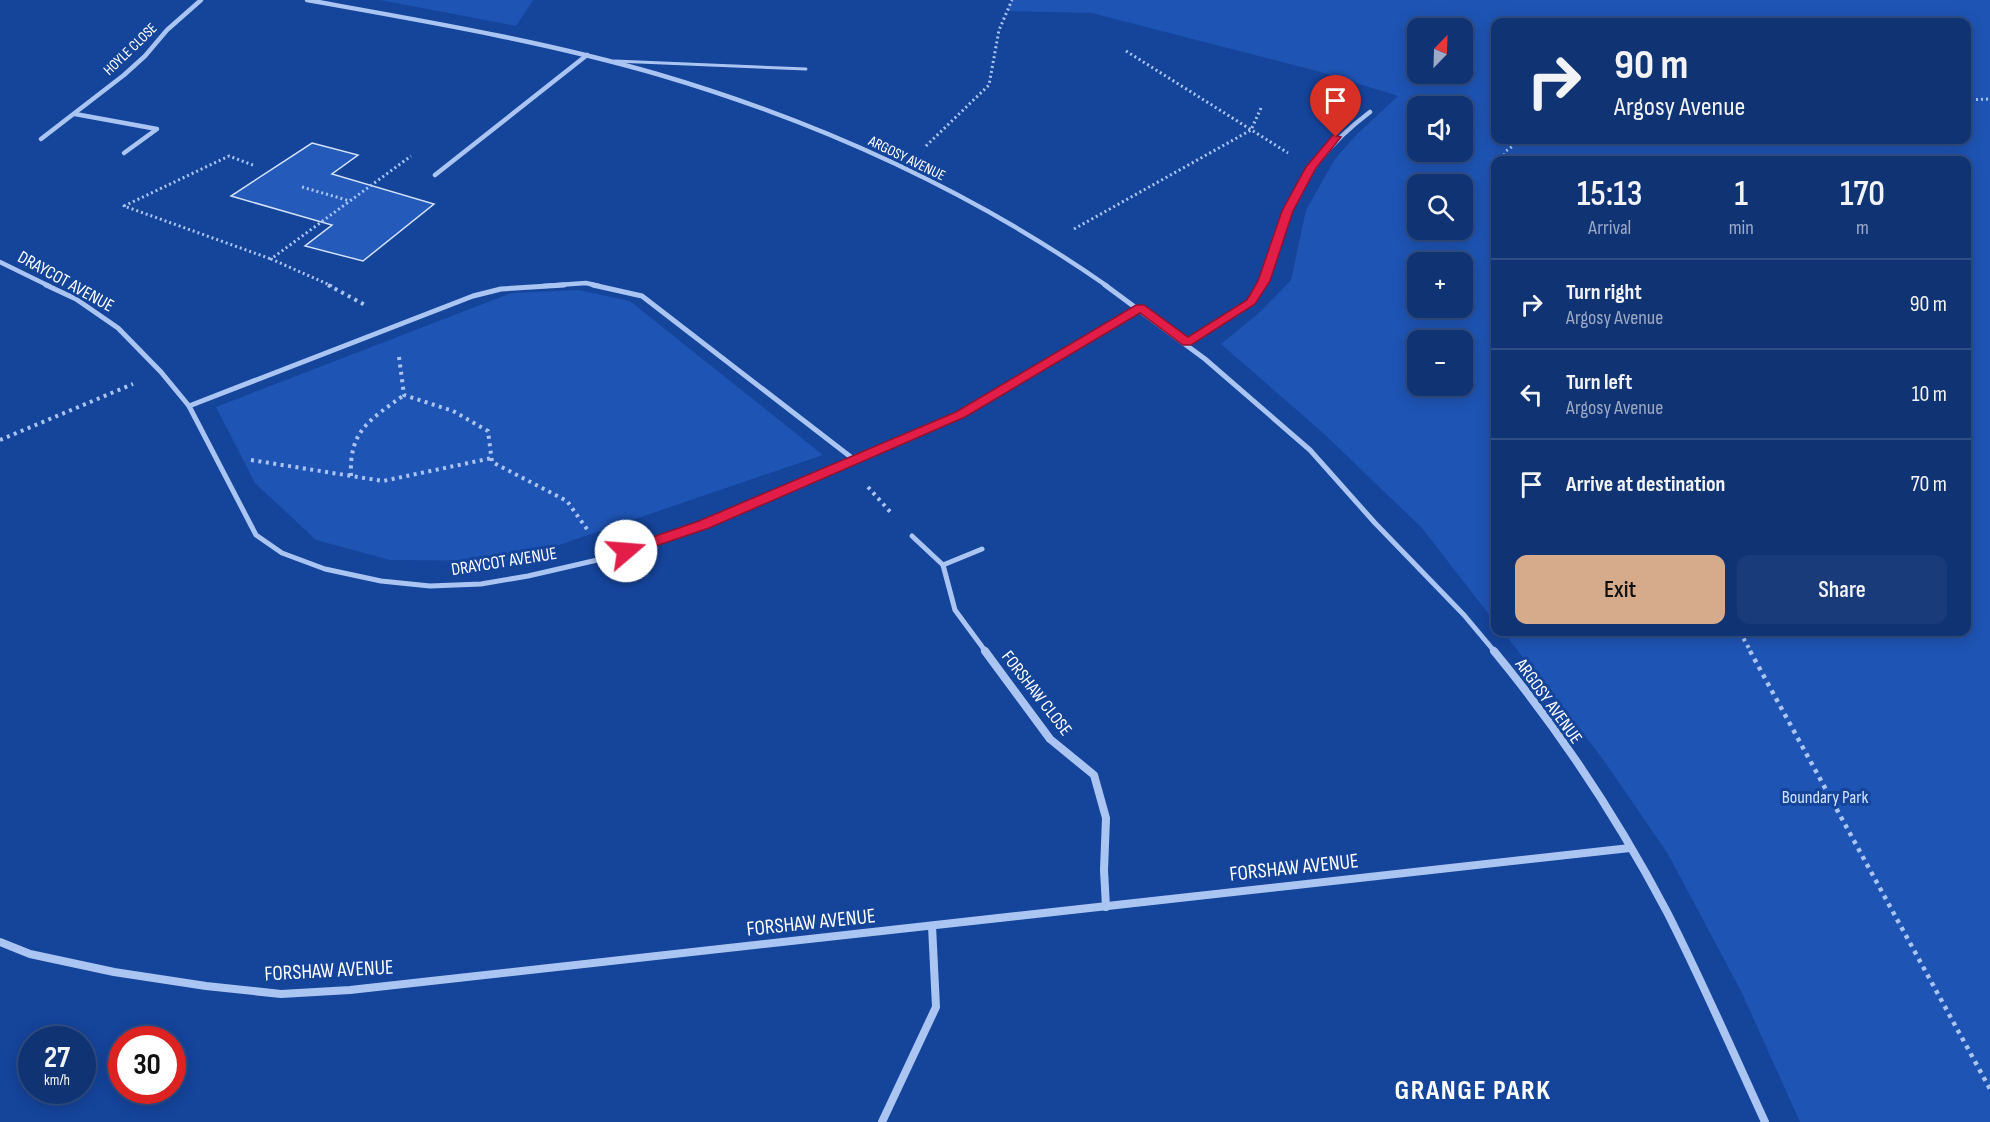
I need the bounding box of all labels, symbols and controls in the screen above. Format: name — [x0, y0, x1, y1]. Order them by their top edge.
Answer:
north arrow — [1407, 18, 1473, 84]
map controls — [1407, 18, 1473, 396]
street label: HOYLE CLOSE — [99, 19, 161, 80]
text: 90 m — [1614, 40, 1688, 91]
icon: right — [1515, 42, 1593, 120]
pin — [1310, 75, 1361, 137]
icon: arrive — [1319, 84, 1352, 117]
text: Argosy Avenue — [1614, 91, 1745, 123]
button: sound — [1407, 96, 1473, 162]
street label: ARGOSY AVENUE — [864, 131, 948, 185]
text: 15:13 — [1577, 173, 1643, 216]
text: 1 — [1734, 173, 1748, 216]
text: 170 — [1840, 173, 1885, 216]
button: search — [1407, 174, 1473, 240]
text: Arrival — [1588, 216, 1631, 240]
text: min — [1729, 216, 1754, 240]
text: m — [1856, 216, 1869, 240]
street label: DRAYCOT AVENUE — [14, 246, 118, 316]
button: + — [1407, 252, 1473, 318]
text: Turn right — [1566, 279, 1642, 306]
icon: right — [1515, 288, 1548, 321]
text: 90 m — [1910, 291, 1947, 318]
text: Argosy Avenue — [1566, 306, 1663, 330]
button: − — [1407, 330, 1473, 396]
text: Turn left — [1566, 369, 1632, 396]
icon: left — [1515, 378, 1548, 411]
text: 10 m — [1912, 381, 1947, 408]
text: Argosy Avenue — [1566, 396, 1663, 420]
icon: arrive — [1515, 468, 1548, 501]
text: Arrive at destination — [1566, 471, 1725, 498]
text: 70 m — [1911, 471, 1947, 498]
position arrow — [594, 519, 658, 583]
street label: DRAYCOT AVENUE — [450, 543, 558, 580]
button: Exit — [1515, 555, 1725, 624]
button: Share — [1737, 555, 1947, 624]
street label: FORSHAW CLOSE — [997, 647, 1076, 740]
street label: ARGOSY AVENUE — [1510, 654, 1586, 748]
park label: Boundary Park — [1782, 787, 1868, 808]
street label: FORSHAW AVENUE — [1228, 848, 1360, 887]
street label: FORSHAW AVENUE — [745, 903, 877, 942]
street label: FORSHAW AVENUE — [264, 955, 394, 986]
speed limit sign: 30 — [108, 1026, 186, 1104]
text: 27 — [44, 1040, 70, 1076]
text: km/h — [44, 1071, 70, 1090]
district label: GRANGE PARK — [1394, 1074, 1552, 1107]

